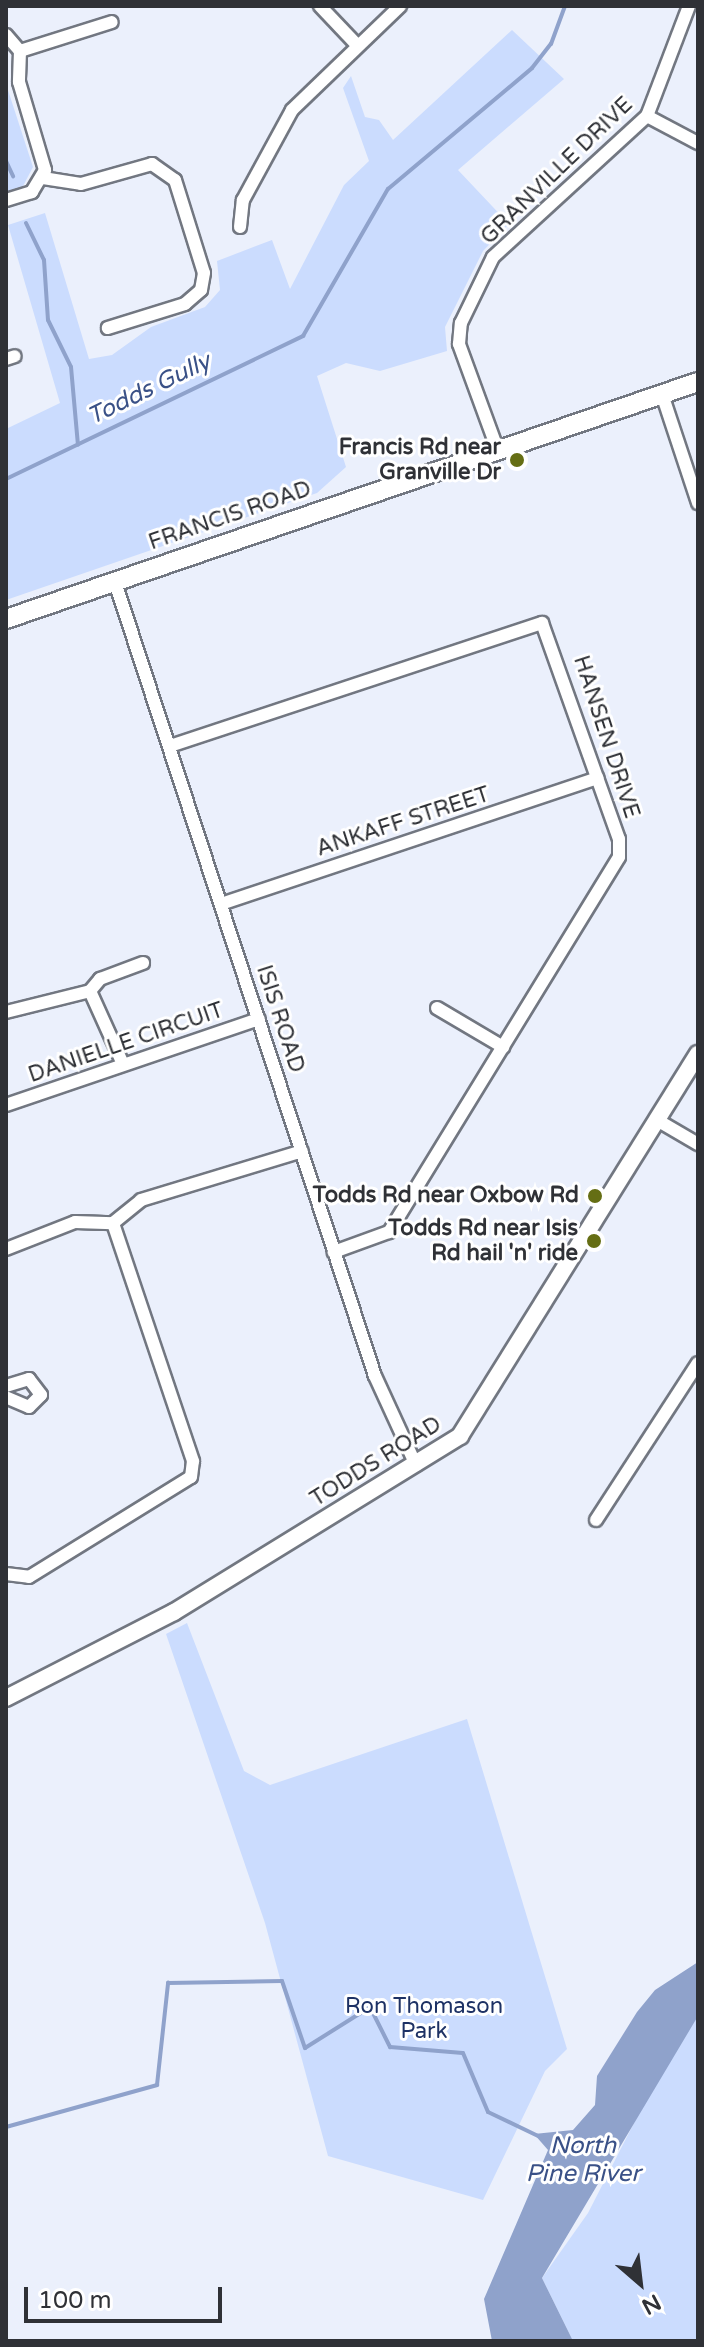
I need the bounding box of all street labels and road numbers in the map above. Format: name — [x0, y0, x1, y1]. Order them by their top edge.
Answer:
street label: GRANVILLE DRIVE — [476, 92, 638, 250]
street label: FRANCIS ROAD — [145, 476, 315, 556]
street label: HANSEN DRIVE — [567, 652, 645, 822]
street label: ANKAFF STREET — [313, 782, 493, 862]
street label: ISIS ROAD — [250, 962, 310, 1076]
street label: DANIELLE CIRCUIT — [25, 997, 227, 1089]
street label: TODDS ROAD — [306, 1411, 446, 1513]

